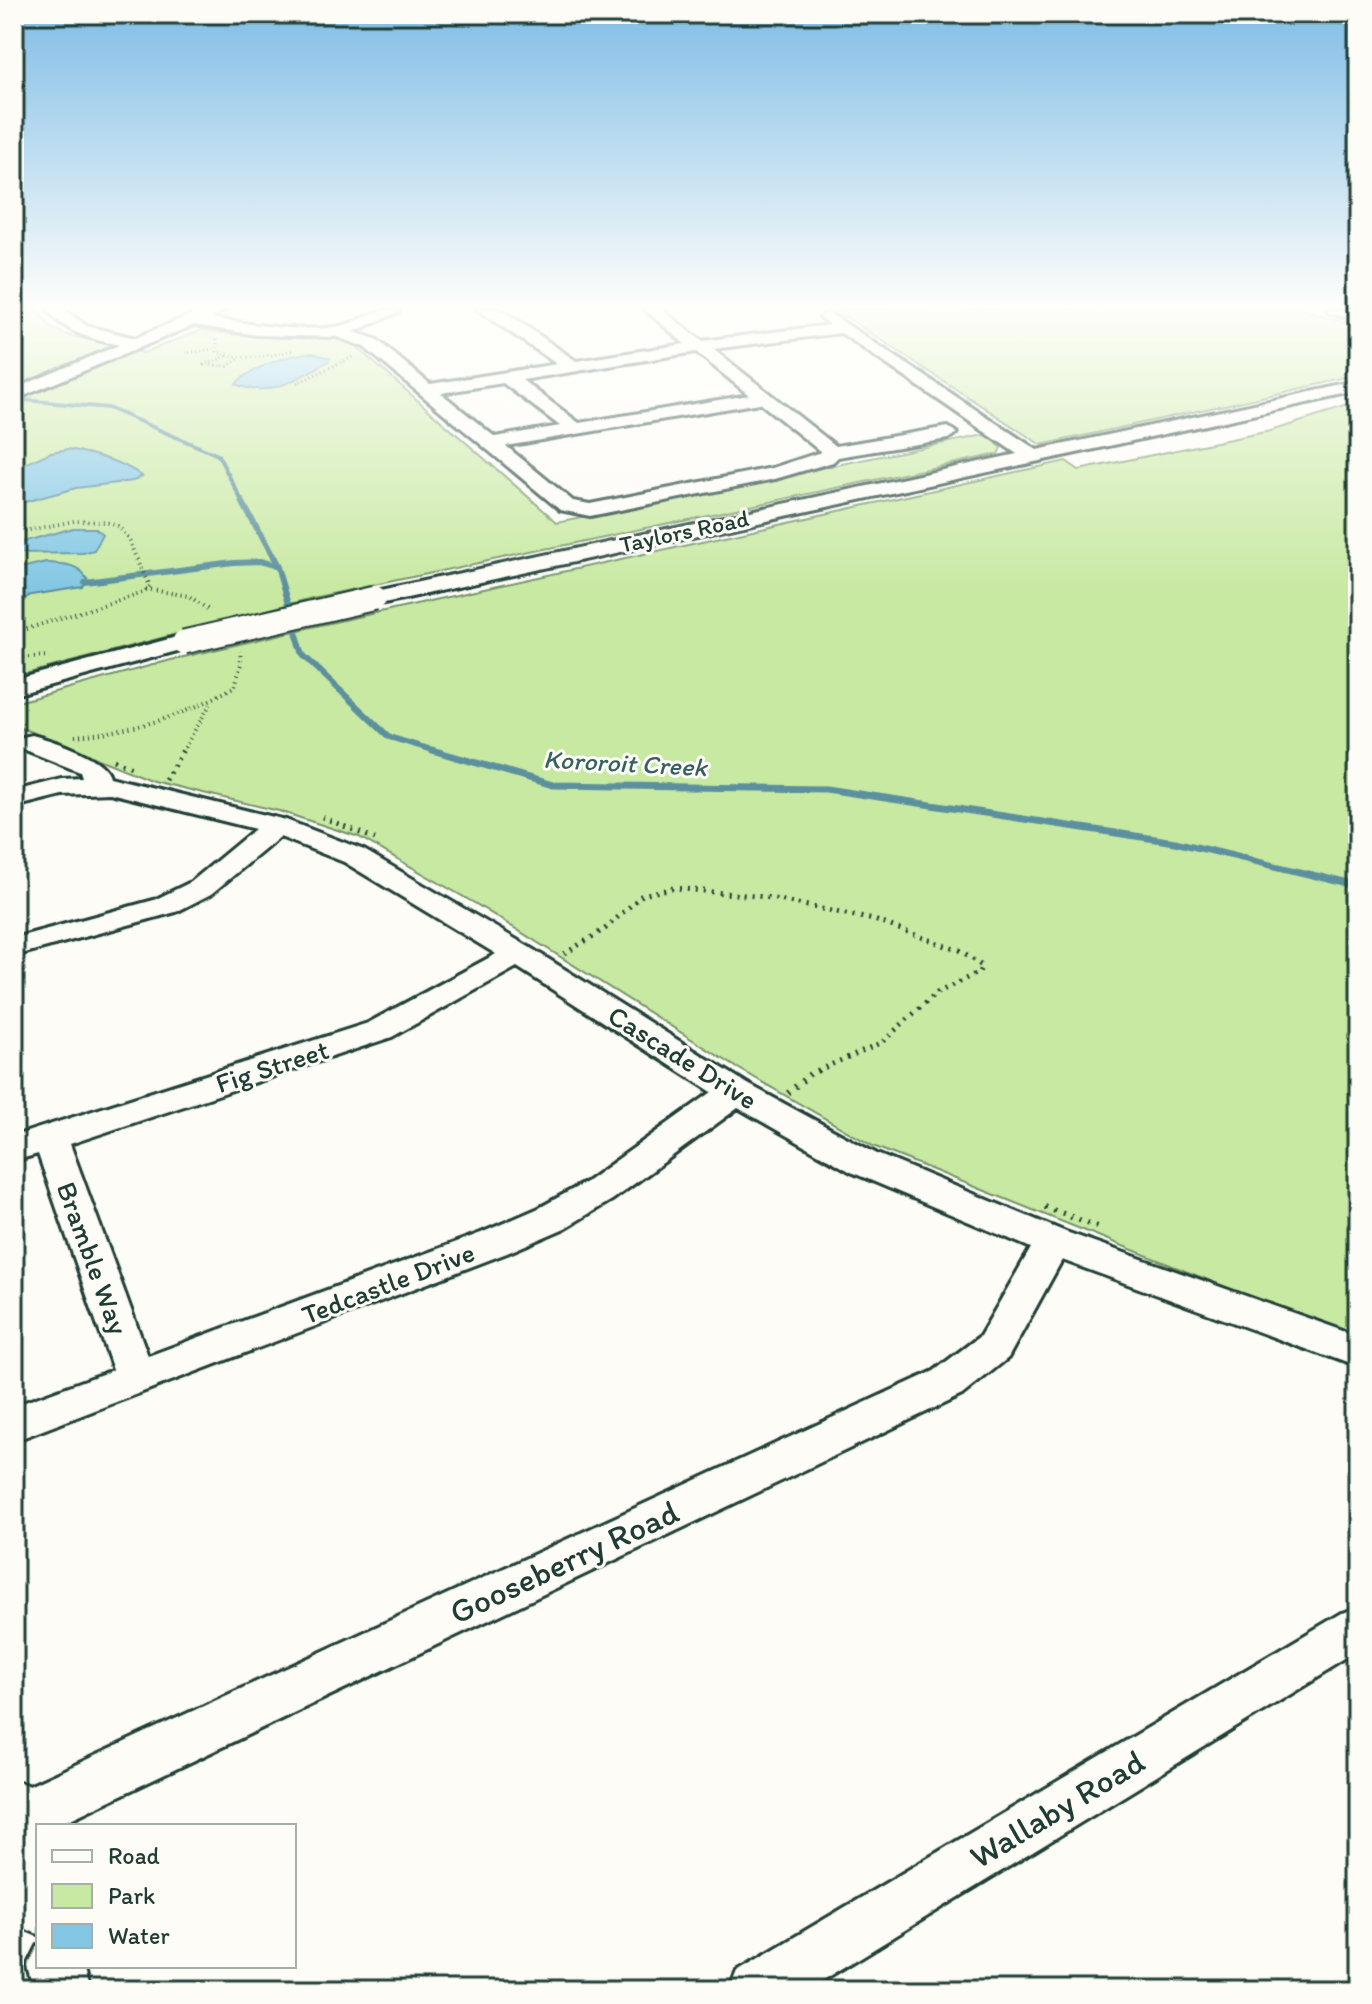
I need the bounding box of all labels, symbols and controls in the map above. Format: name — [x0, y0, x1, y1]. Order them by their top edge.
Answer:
street label: Taylors Road — [617, 503, 751, 559]
water label: Kororoit Creek — [543, 743, 709, 783]
street label: Cascade Drive — [602, 998, 764, 1116]
street label: Fig Street — [211, 1032, 333, 1100]
street label: Bramble Way — [50, 1177, 136, 1339]
street label: Tedcastle Drive — [297, 1234, 479, 1332]
street label: Gooseberry Road — [443, 1491, 686, 1633]
street label: Wallaby Road — [962, 1741, 1152, 1877]
legend — [36, 1824, 296, 1968]
text: Road — [108, 1841, 160, 1870]
text: Park — [108, 1881, 155, 1910]
text: Water — [108, 1921, 170, 1950]

